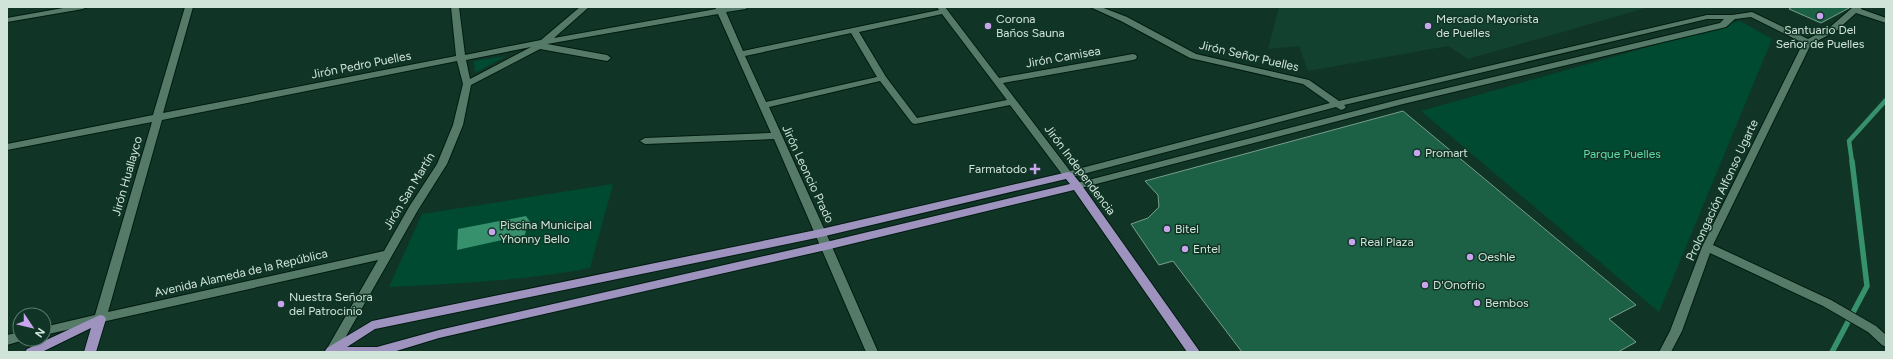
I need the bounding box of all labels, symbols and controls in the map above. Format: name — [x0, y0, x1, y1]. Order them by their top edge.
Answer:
marker: Santuario Del Señor de Puelles — [1815, 11, 1825, 21]
place label: Corona Baños Sauna — [996, 12, 1065, 40]
place label: Mercado Mayorista de Puelles — [1436, 12, 1539, 40]
marker: Corona Baños Sauna — [983, 21, 993, 31]
marker: Mercado Mayorista de Puelles — [1423, 21, 1433, 31]
place label: Santuario Del Señor de Puelles — [1776, 23, 1865, 51]
street label: Jirón Señor Puelles — [1198, 38, 1301, 74]
street label: Jirón Camisea — [1025, 44, 1101, 70]
street label: Jirón Pedro Puelles — [310, 48, 413, 82]
street label: Prolongación Alfonso Ugarte — [1683, 117, 1761, 263]
street label: Jirón Independencia — [1042, 122, 1118, 218]
street label: Jirón Leoncio Prado — [779, 123, 837, 225]
street label: Jirón Huallayco — [109, 134, 145, 218]
place label: Promart — [1425, 146, 1468, 160]
park label: Parque Puelles — [1583, 147, 1661, 161]
marker: Promart — [1412, 148, 1422, 158]
street label: Jirón San Martín — [381, 150, 438, 232]
place label: Farmatodo — [969, 162, 1027, 176]
marker: Farmatodo — [1030, 164, 1040, 174]
place label: Piscina Municipal Yhonny Bello — [500, 218, 592, 246]
place label: Bitel — [1175, 222, 1199, 236]
marker: Bitel — [1162, 224, 1172, 234]
marker: Piscina Municipal Yhonny Bello — [487, 227, 497, 237]
place label: Real Plaza — [1360, 235, 1414, 249]
marker: Real Plaza — [1347, 237, 1357, 247]
place label: Entel — [1193, 242, 1221, 256]
marker: Entel — [1180, 244, 1190, 254]
street label: Avenida Alameda de la República — [153, 246, 329, 300]
place label: Oeshle — [1478, 250, 1516, 264]
marker: Oeshle — [1465, 252, 1475, 262]
place label: D'Onofrio — [1433, 278, 1485, 292]
marker: D'Onofrio — [1420, 280, 1430, 290]
place label: Nuestra Señora del Patrocinio — [289, 290, 373, 318]
place label: Bembos — [1485, 296, 1529, 310]
marker: Bembos — [1472, 298, 1482, 308]
marker: Nuestra Señora del Patrocinio — [276, 299, 286, 309]
north arrow — [12, 307, 52, 347]
text: N — [32, 325, 48, 340]

